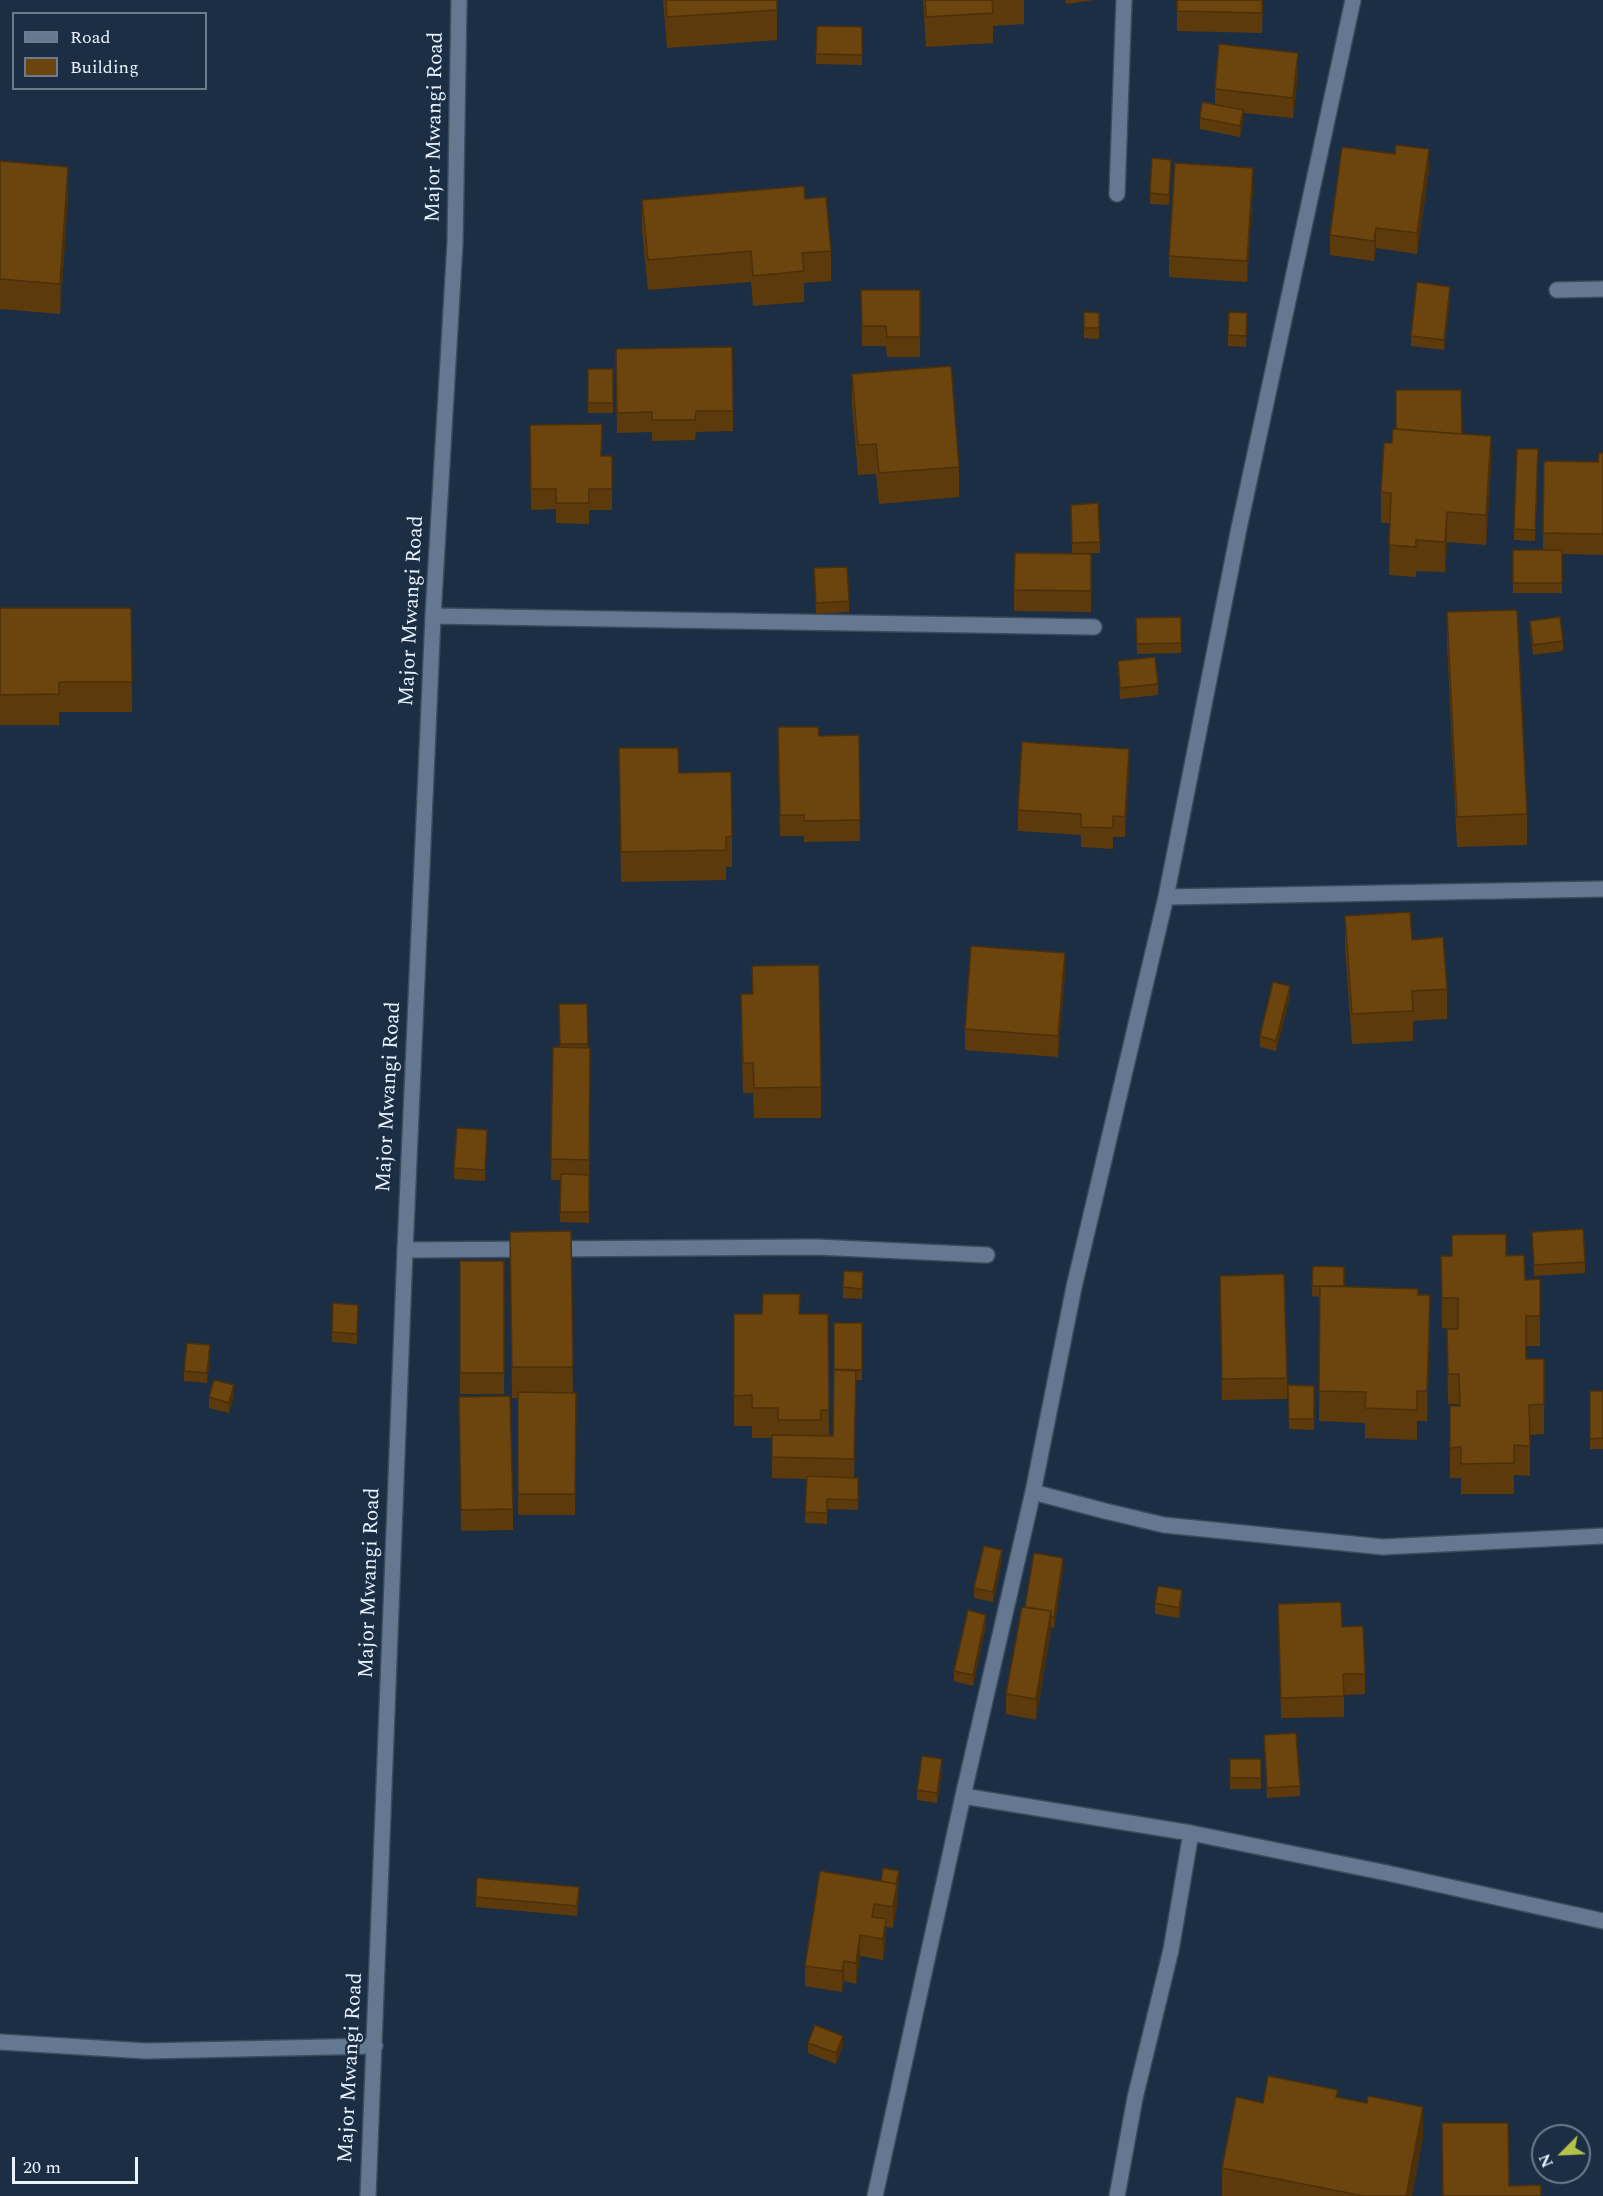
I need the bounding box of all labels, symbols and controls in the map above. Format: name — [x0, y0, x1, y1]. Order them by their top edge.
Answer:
legend — [12, 12, 207, 90]
text: Road — [70, 24, 111, 51]
street label: Major Mwangi Road — [422, 31, 450, 223]
text: Building — [70, 54, 139, 81]
street label: Major Mwangi Road — [395, 515, 431, 707]
street label: Major Mwangi Road — [372, 1001, 408, 1193]
street label: Major Mwangi Road — [355, 1487, 387, 1679]
street label: Major Mwangi Road — [334, 1972, 370, 2164]
north arrow — [1531, 2124, 1591, 2184]
scale bar — [15, 2145, 141, 2183]
text: N — [1533, 2150, 1560, 2171]
text: 20 m — [23, 2154, 61, 2181]

